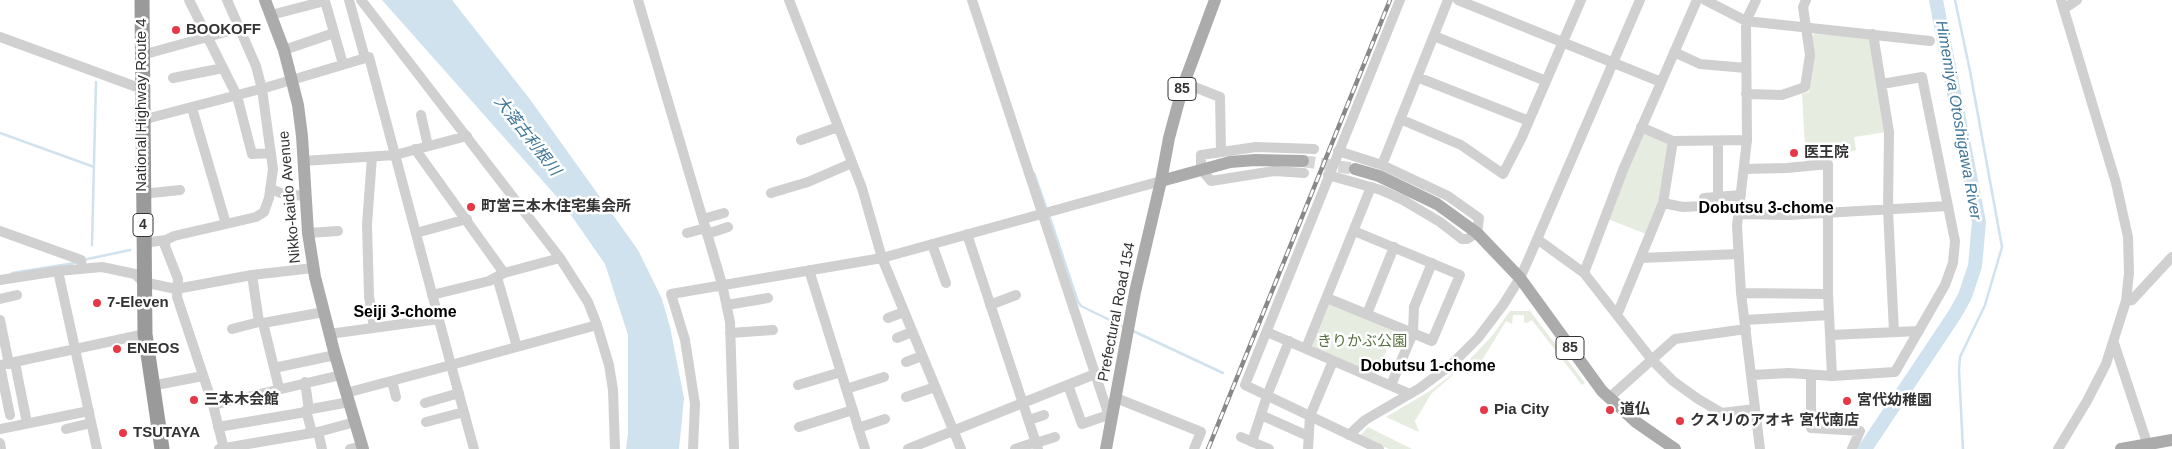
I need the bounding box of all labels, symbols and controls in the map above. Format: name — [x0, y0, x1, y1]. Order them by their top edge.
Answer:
street label: National Highway Route 4 — [133, 18, 151, 192]
water label: Himemiya Otoshigawa River — [1931, 19, 1985, 221]
place label: BOOKOFF — [186, 21, 261, 39]
marker: BOOKOFF — [170, 24, 182, 36]
road number: 85 — [1168, 78, 1196, 100]
water label: 大落古利根川 — [490, 92, 564, 180]
street label: Nikko-kaido Avenue — [275, 130, 305, 264]
place label: 医王院 — [1804, 144, 1849, 162]
marker: 医王院 — [1788, 147, 1800, 159]
place label: 町営三本木住宅集会所 — [481, 198, 631, 216]
district label: Dobutsu 3-chome — [1698, 199, 1834, 219]
marker: 町営三本木住宅集会所 — [465, 201, 477, 213]
road number: 4 — [133, 214, 153, 236]
street label: Prefectural Road 154 — [1095, 241, 1139, 383]
place label: 7-Eleven — [107, 294, 169, 312]
marker: 7-Eleven — [91, 297, 103, 309]
district label: Seiji 3-chome — [353, 303, 457, 323]
park label: きりかぶ公園 — [1317, 333, 1407, 351]
road number: 85 — [1556, 336, 1584, 359]
place label: ENEOS — [127, 340, 180, 358]
marker: ENEOS — [111, 343, 123, 355]
district label: Dobutsu 1-chome — [1360, 357, 1496, 377]
place label: 三本木会館 — [204, 391, 279, 409]
place label: 宮代幼稚園 — [1857, 392, 1932, 410]
marker: 三本木会館 — [188, 394, 200, 406]
marker: 宮代幼稚園 — [1841, 395, 1853, 407]
place label: Pia City — [1494, 401, 1549, 419]
place label: 道仏 — [1620, 401, 1650, 419]
marker: Pia City — [1478, 404, 1490, 416]
marker: 道仏 — [1604, 404, 1616, 416]
place label: クスリのアオキ 宮代南店 — [1690, 412, 1859, 430]
marker: クスリのアオキ 宮代南店 — [1674, 415, 1686, 427]
place label: TSUTAYA — [133, 424, 200, 442]
marker: TSUTAYA — [117, 427, 129, 439]

